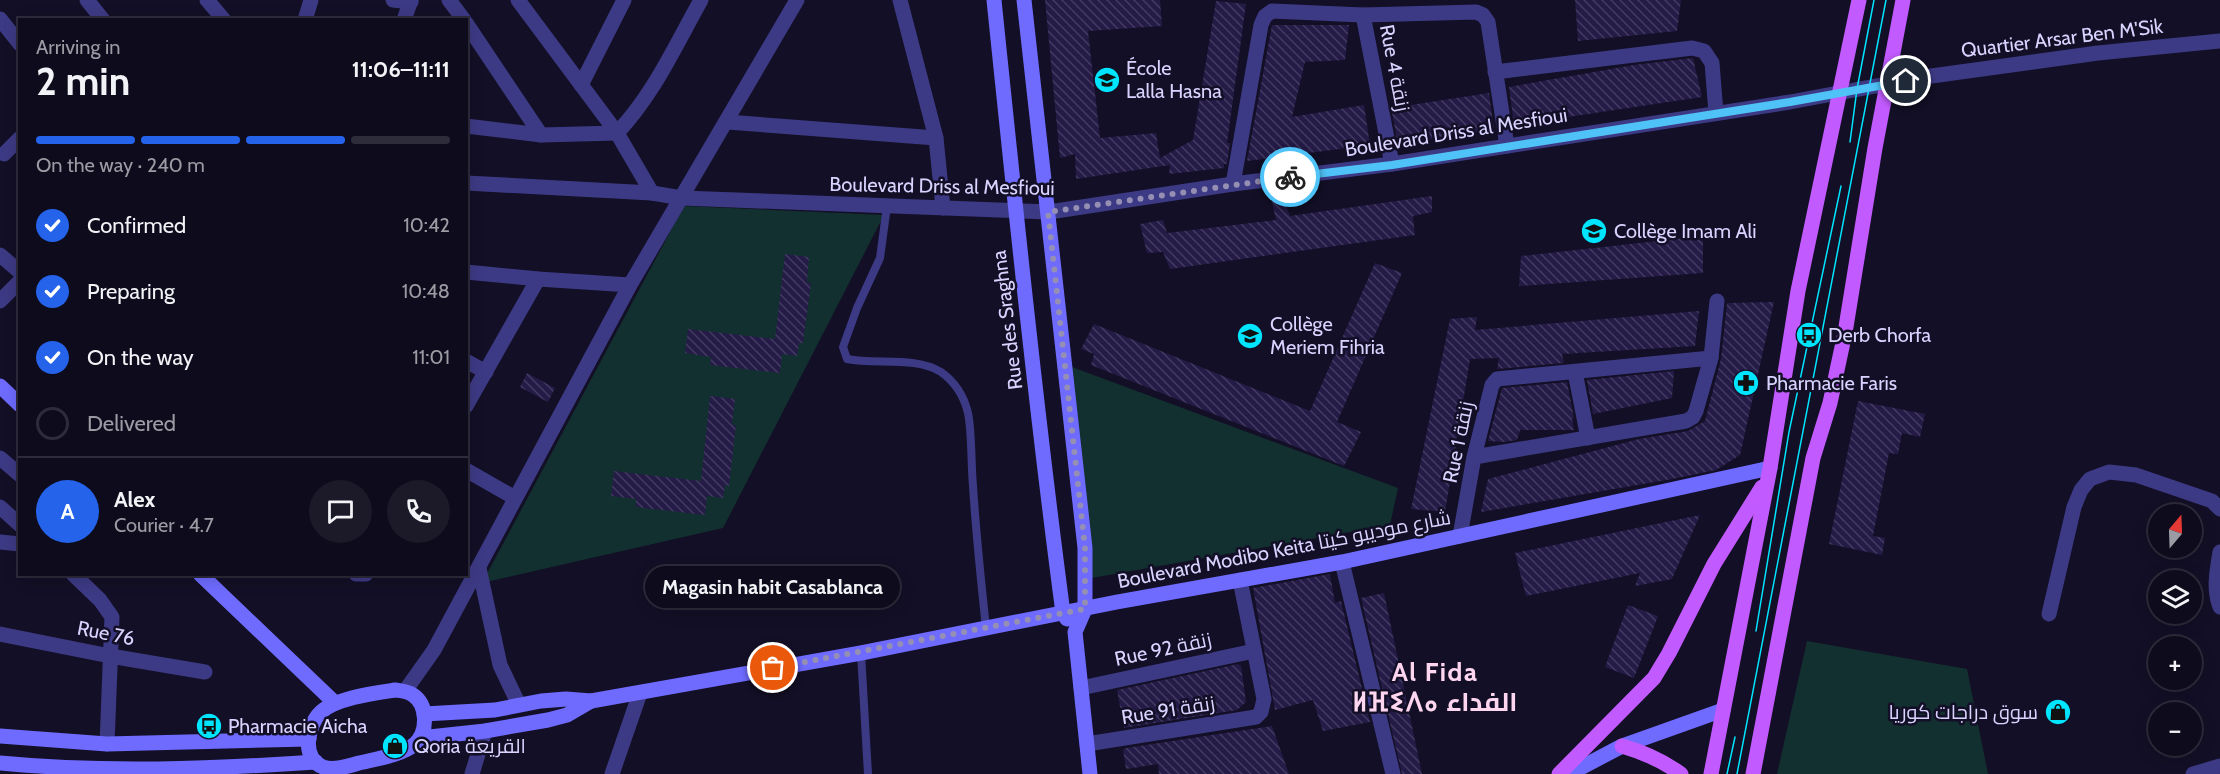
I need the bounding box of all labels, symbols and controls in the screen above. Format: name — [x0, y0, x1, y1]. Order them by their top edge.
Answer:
street label: Quartier Arsar Ben M'Sik — [1960, 14, 2164, 62]
street label: Rue 4 زنقة — [1375, 22, 1415, 114]
text: Arriving in — [36, 35, 120, 59]
pin — [1880, 55, 1931, 106]
text: 11:06–11:11 — [352, 56, 450, 83]
place label: École Lalla Hasna — [1126, 56, 1222, 103]
text: 2 min — [36, 57, 130, 105]
icon: home — [1889, 64, 1922, 97]
school or university icon: École Lalla Hasna — [1092, 65, 1122, 95]
street label: Boulevard Driss al Mesfioui — [1343, 103, 1569, 161]
courier — [1260, 147, 1320, 207]
text: On the way · 240 m — [36, 153, 205, 177]
icon: bike — [1274, 161, 1307, 194]
street label: Boulevard Driss al Mesfioui — [829, 172, 1055, 200]
icon: check — [36, 209, 69, 242]
text: Confirmed — [87, 212, 186, 239]
text: 10:42 — [403, 213, 450, 237]
school or university icon: Collège Imam Ali — [1579, 216, 1609, 246]
place label: Collège Imam Ali — [1614, 219, 1757, 243]
street label: Rue des Sraghna — [987, 249, 1027, 391]
icon: check — [36, 275, 69, 308]
text: Preparing — [87, 278, 175, 305]
text: 10:48 — [402, 279, 450, 303]
place label: Collège Meriem Fihria — [1270, 312, 1385, 359]
bus stop icon: Derb Chorfa — [1794, 320, 1824, 350]
school or university icon: Collège Meriem Fihria — [1235, 321, 1265, 351]
place label: Derb Chorfa — [1828, 323, 1932, 347]
icon: check — [36, 341, 69, 374]
text: On the way — [87, 344, 194, 371]
text: 11:01 — [412, 345, 450, 369]
pharmacy icon: Pharmacie Faris — [1731, 368, 1761, 398]
place label: Pharmacie Faris — [1766, 371, 1897, 395]
street label: Rue 1 زنقة — [1438, 399, 1478, 485]
text: Delivered — [87, 410, 176, 437]
button: chat — [309, 480, 372, 543]
button: phone — [387, 480, 450, 543]
text: Alex — [114, 486, 155, 513]
text: A — [61, 498, 74, 525]
north arrow — [2148, 504, 2202, 558]
map controls — [2148, 504, 2202, 756]
street label: Boulevard Modibo Keita شارع موديبو كيتا — [1115, 505, 1453, 595]
text: Courier · 4.7 — [114, 513, 214, 537]
callout: Magasin habit Casablanca — [646, 566, 900, 608]
button: layers — [2148, 570, 2202, 624]
text: Magasin habit Casablanca — [662, 575, 883, 599]
street label: Rue 76 — [75, 616, 137, 650]
street label: Rue 92 زنقة — [1112, 627, 1214, 671]
button: + — [2148, 636, 2202, 690]
pin — [747, 642, 798, 693]
icon: bag — [756, 651, 789, 684]
district label: Al Fida ⵍⴼⵉⴷⴰ الفداء — [1353, 656, 1517, 718]
street label: Rue 91 زنقة — [1120, 691, 1216, 729]
shop icon: سوق دراجات كوريا — [2043, 697, 2073, 727]
place label: سوق دراجات كوريا — [1888, 700, 2038, 725]
button: − — [2148, 702, 2202, 756]
bus stop icon: Pharmacie Aicha — [194, 711, 224, 741]
place label: Pharmacie Aicha — [228, 714, 368, 738]
shop icon: Qoria القريعة — [380, 731, 410, 761]
place label: Qoria القريعة — [414, 734, 526, 758]

